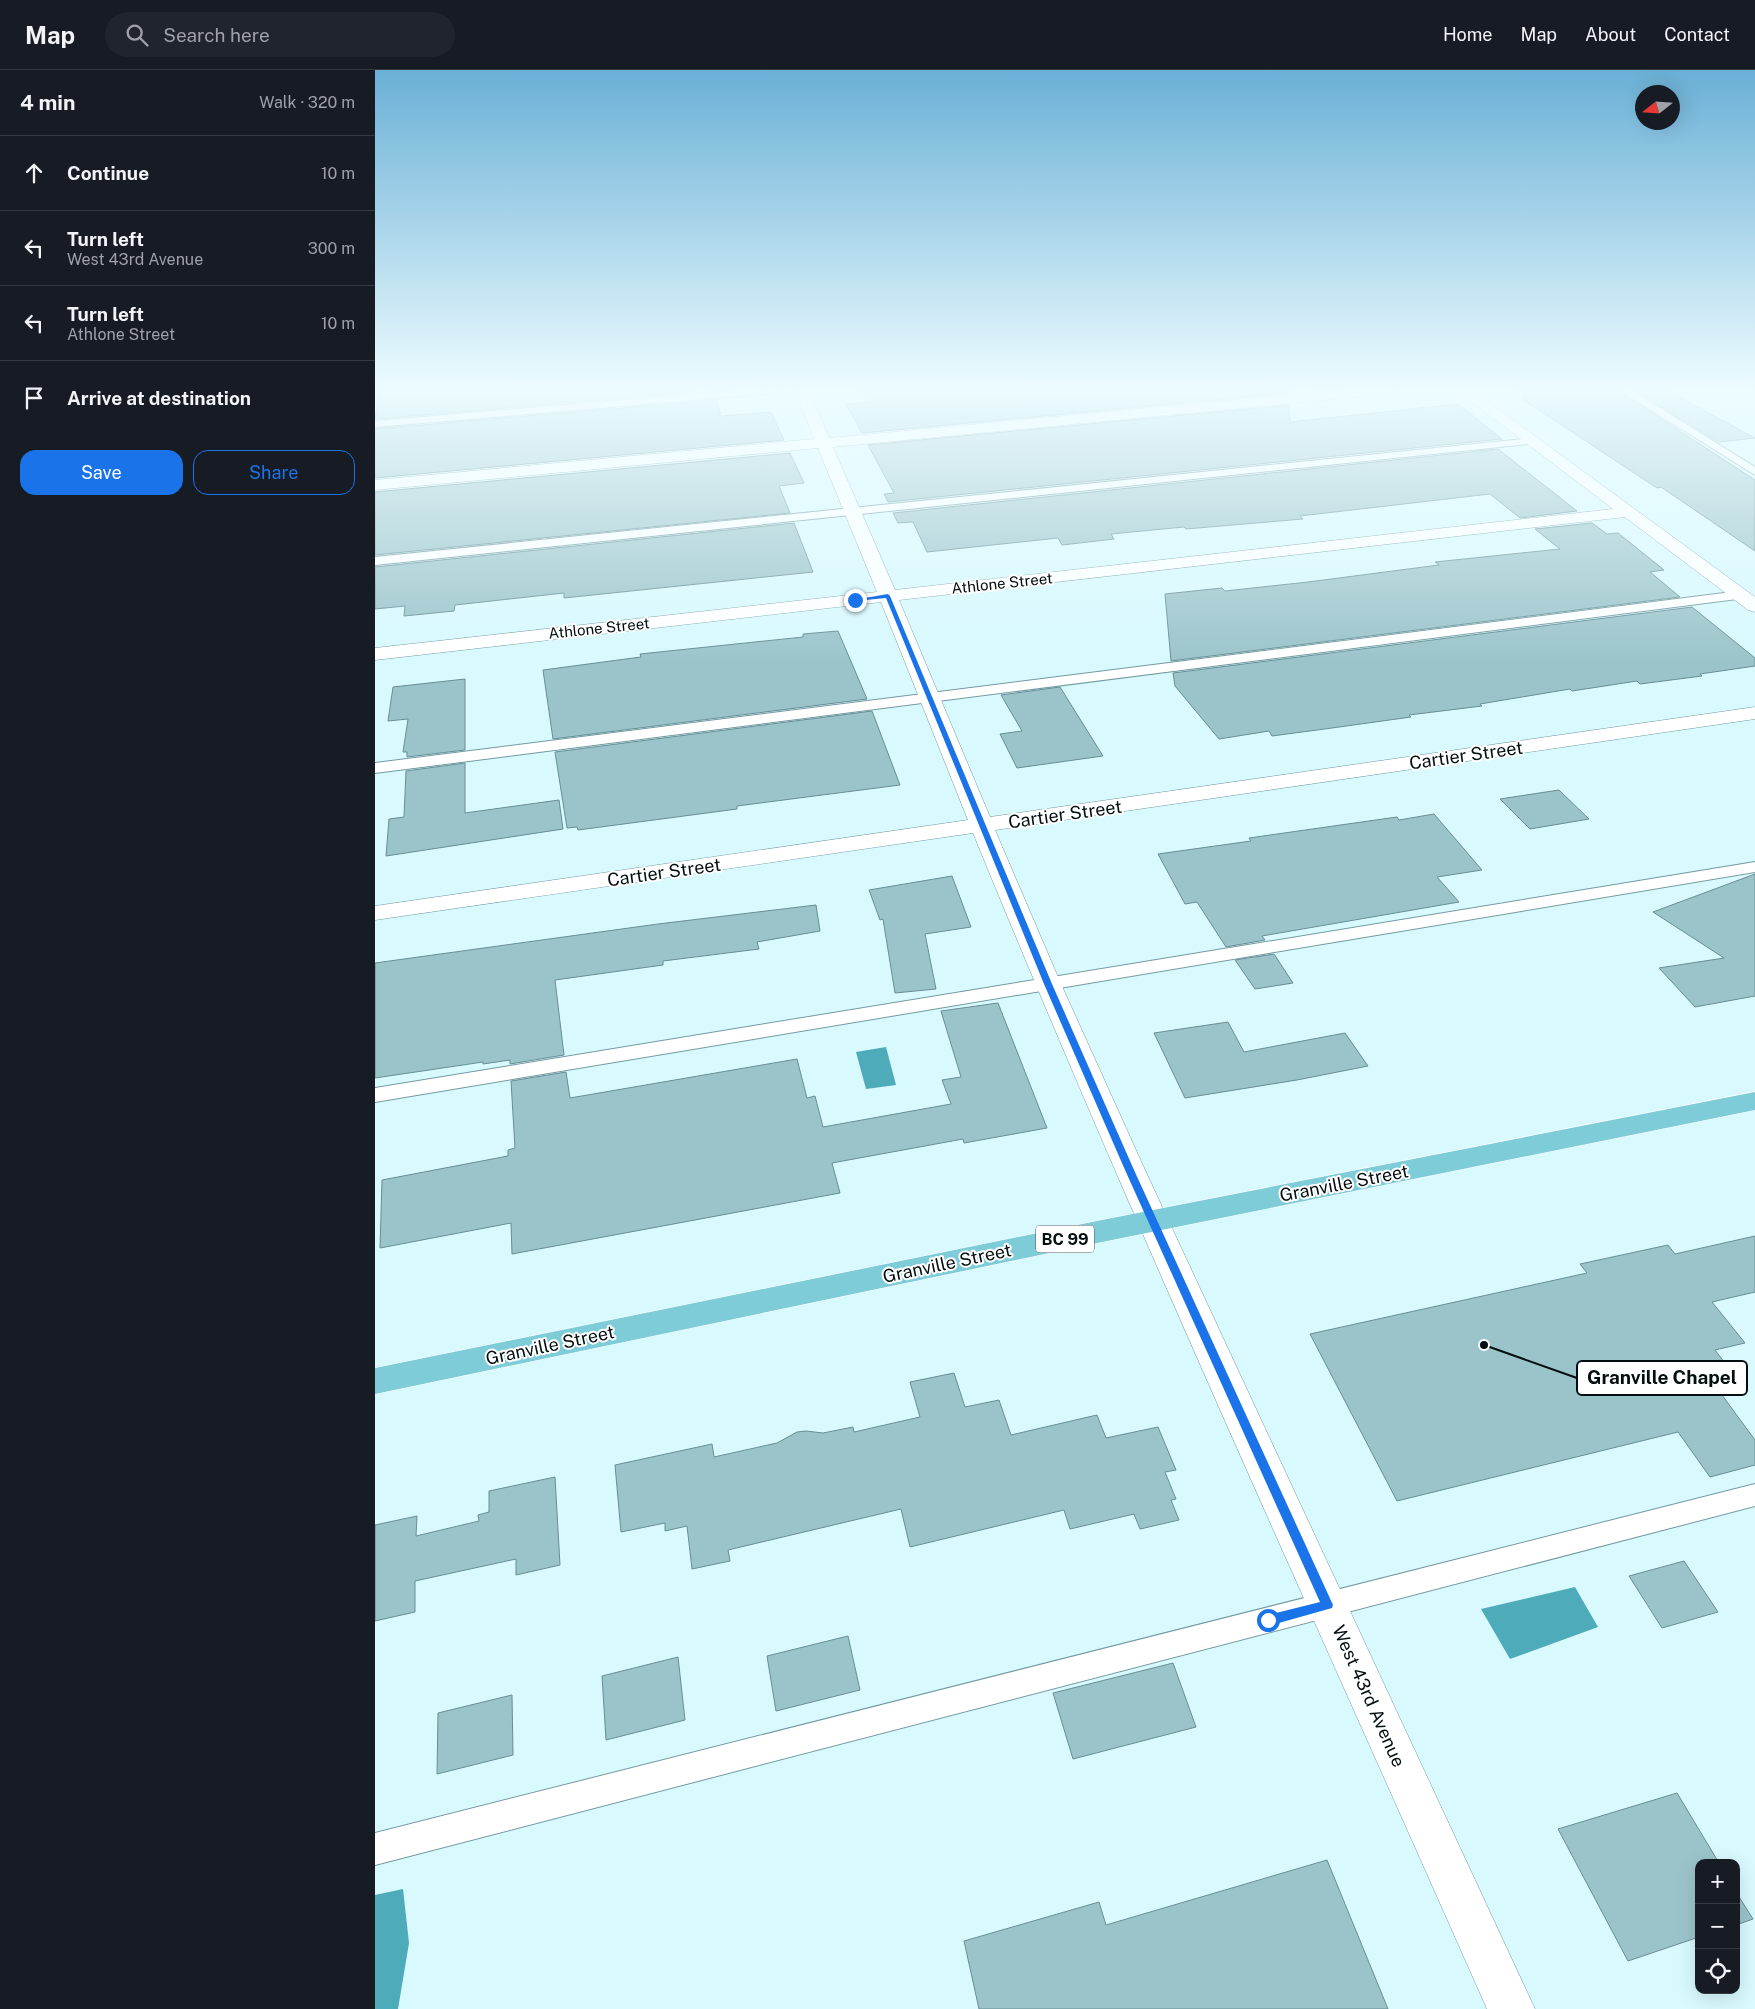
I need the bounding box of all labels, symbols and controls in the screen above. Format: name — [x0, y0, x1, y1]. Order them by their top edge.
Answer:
search box — [105, 12, 455, 57]
text: Map — [25, 21, 75, 49]
icon: search — [123, 21, 151, 49]
text: Search here — [163, 24, 270, 46]
text: Home — [1443, 24, 1493, 45]
text: Map — [1521, 24, 1557, 45]
text: About — [1585, 24, 1636, 45]
text: Contact — [1664, 24, 1730, 45]
north arrow — [1635, 85, 1680, 130]
text: 4 min — [20, 90, 75, 115]
text: Walk · 320 m — [259, 93, 355, 112]
icon: ahead — [20, 159, 48, 187]
text: Continue — [67, 162, 149, 184]
text: 10 m — [321, 164, 355, 183]
text: Turn left — [67, 228, 144, 250]
icon: left — [20, 234, 48, 262]
text: 300 m — [308, 239, 355, 258]
text: West 43rd Avenue — [67, 250, 203, 269]
text: Turn left — [67, 303, 144, 325]
icon: left — [20, 309, 48, 337]
text: 10 m — [321, 314, 355, 333]
text: Athlone Street — [67, 325, 175, 344]
icon: arrive — [20, 384, 48, 412]
text: Arrive at destination — [67, 387, 251, 409]
button: Save — [20, 450, 183, 495]
button: Share — [193, 450, 355, 495]
street label: Athlone Street — [951, 569, 1054, 597]
route end — [844, 589, 867, 612]
street label: Athlone Street — [548, 614, 651, 642]
street label: Cartier Street — [1408, 737, 1524, 773]
street label: Cartier Street — [1007, 796, 1123, 832]
street label: Cartier Street — [606, 854, 722, 890]
street label: Granville Street — [1278, 1160, 1410, 1206]
road number: BC 99 — [1036, 1226, 1094, 1252]
street label: Granville Street — [881, 1239, 1013, 1287]
street label: Granville Street — [484, 1321, 616, 1369]
callout: Granville Chapel — [1577, 1361, 1747, 1395]
text: Granville Chapel — [1587, 1366, 1737, 1388]
route start — [1257, 1609, 1280, 1632]
street label: West 43rd Avenue — [1328, 1622, 1410, 1770]
map controls — [1695, 1859, 1740, 1994]
button: + — [1695, 1859, 1740, 1904]
button: − — [1695, 1904, 1740, 1949]
button: locate — [1695, 1949, 1740, 1994]

